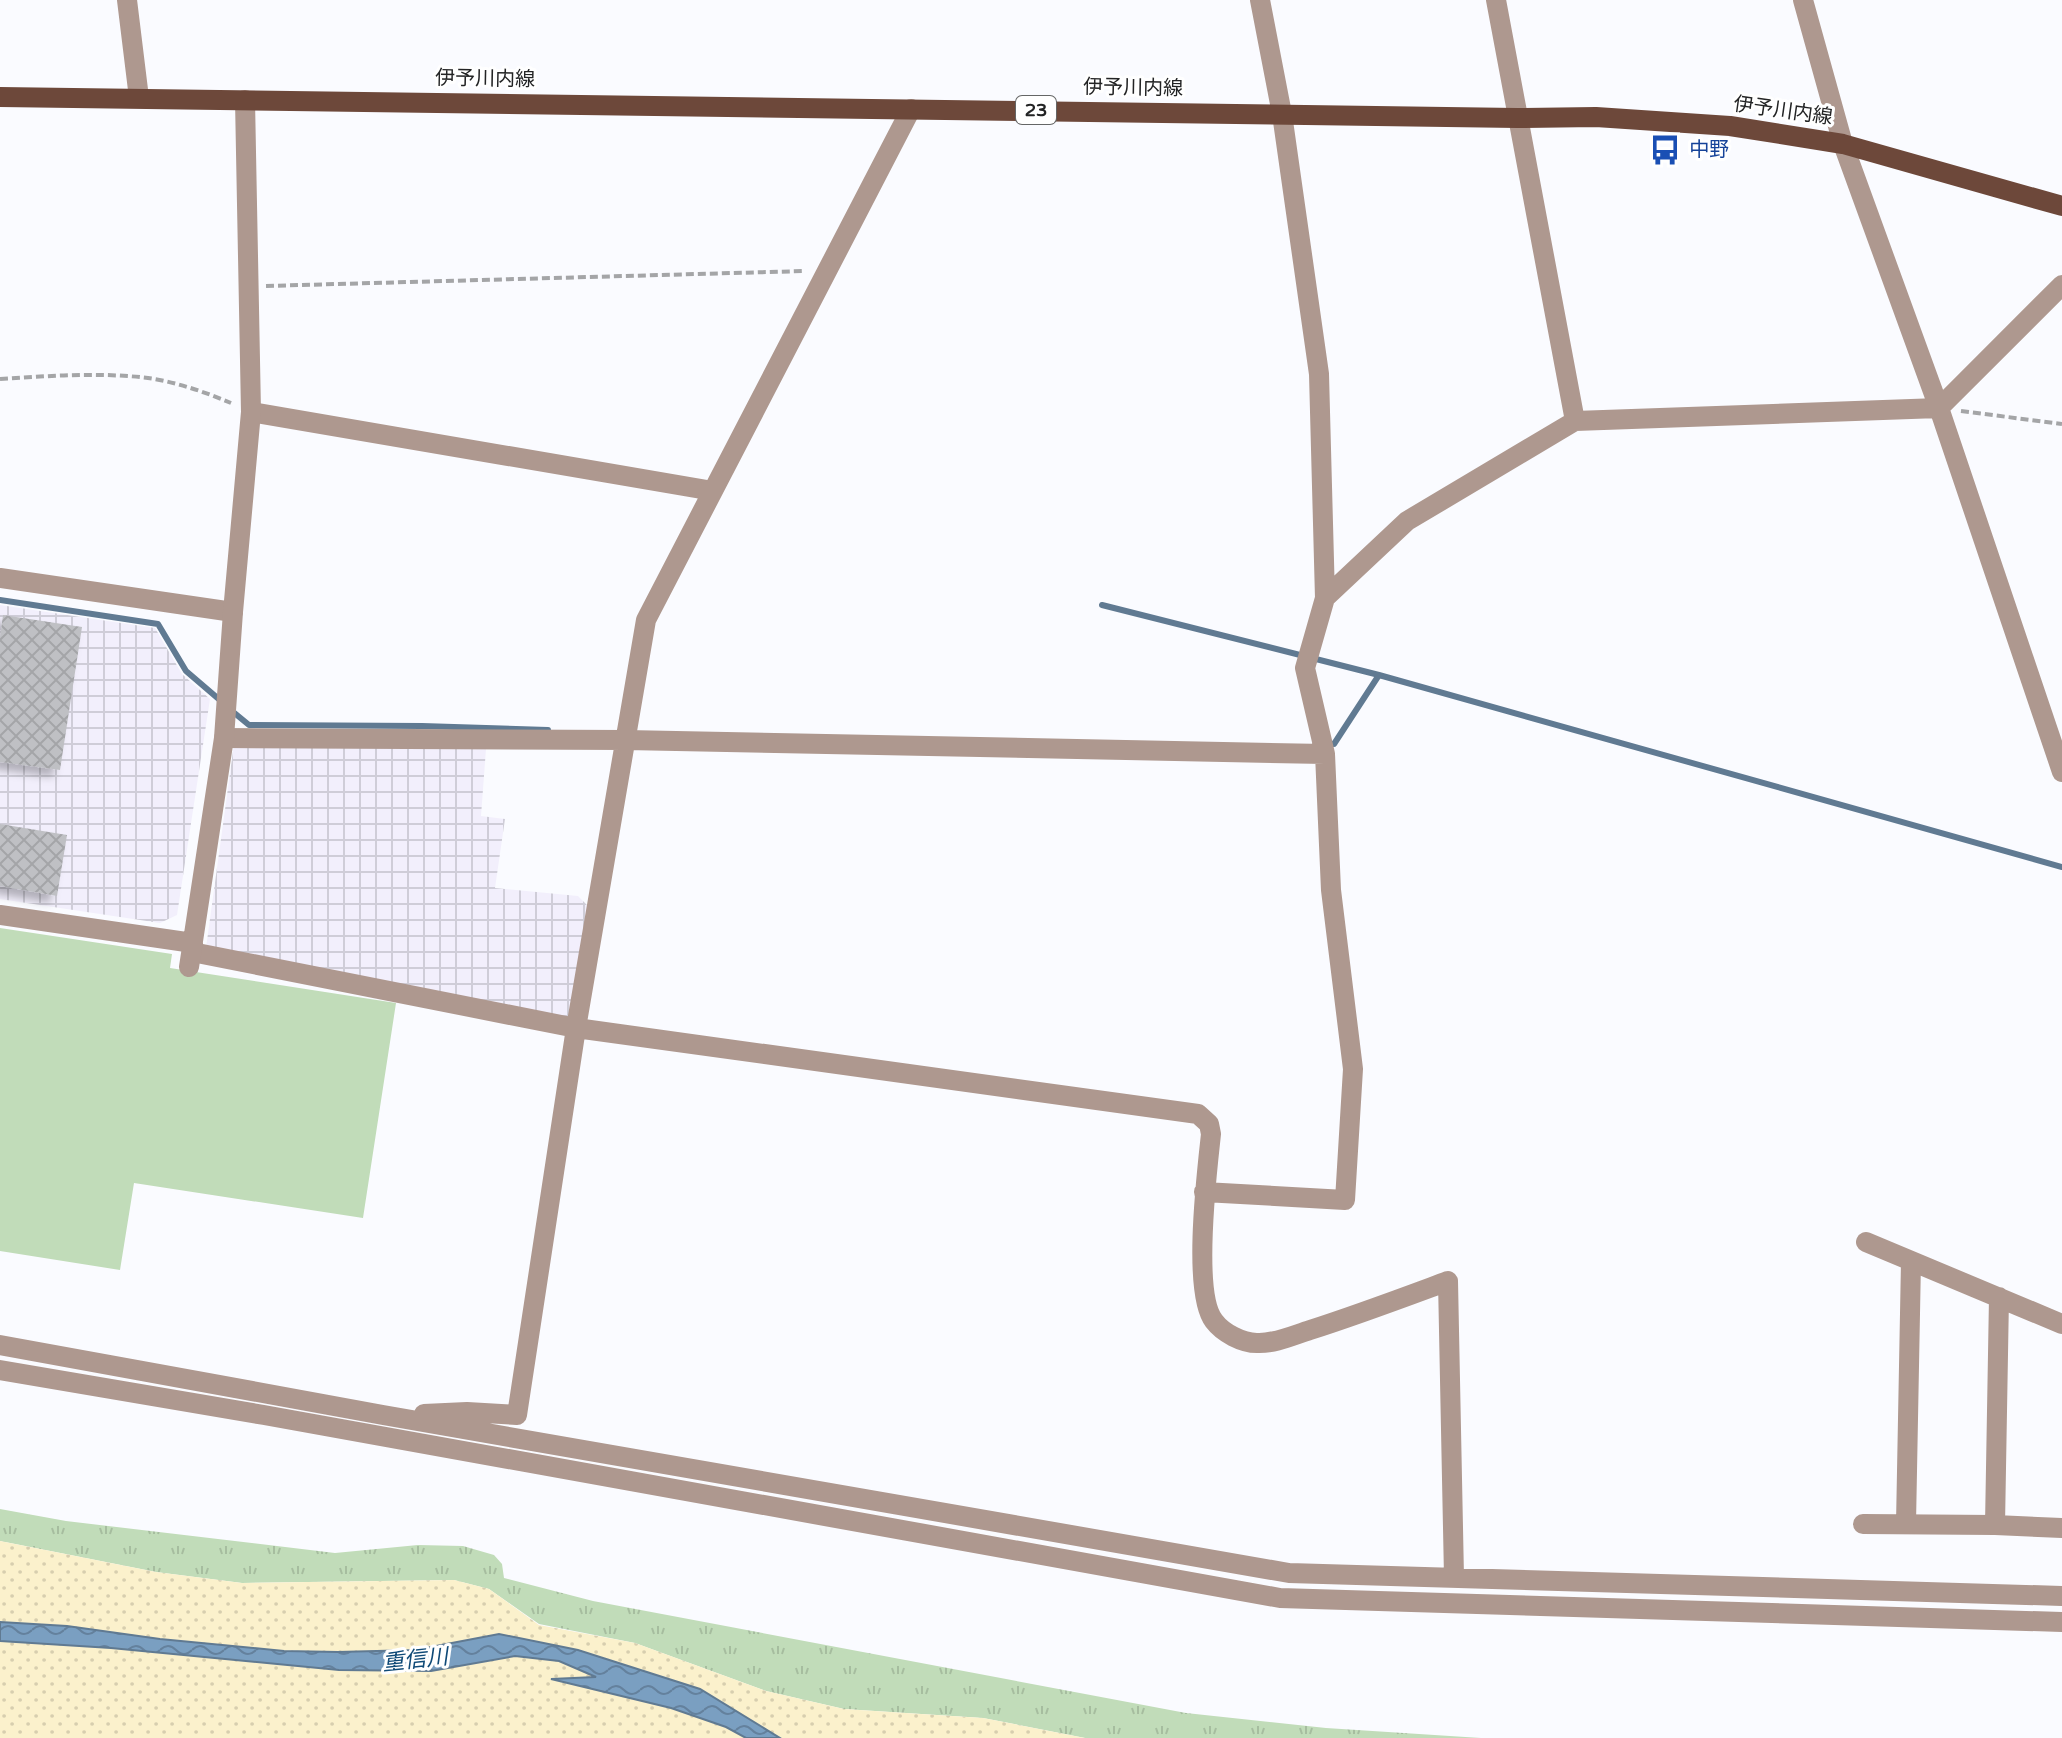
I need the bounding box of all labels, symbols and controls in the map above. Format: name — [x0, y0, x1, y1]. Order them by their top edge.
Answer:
street label: 伊予川内線 — [435, 66, 535, 92]
street label: 伊予川内線 — [1083, 75, 1183, 101]
street label: 伊予川内線 — [1732, 92, 1834, 130]
road number: 23 — [1016, 96, 1056, 124]
bus stop icon: 中野 — [1648, 133, 1682, 167]
place label: 中野 — [1689, 138, 1729, 162]
water label: 重信川 — [381, 1643, 451, 1676]

